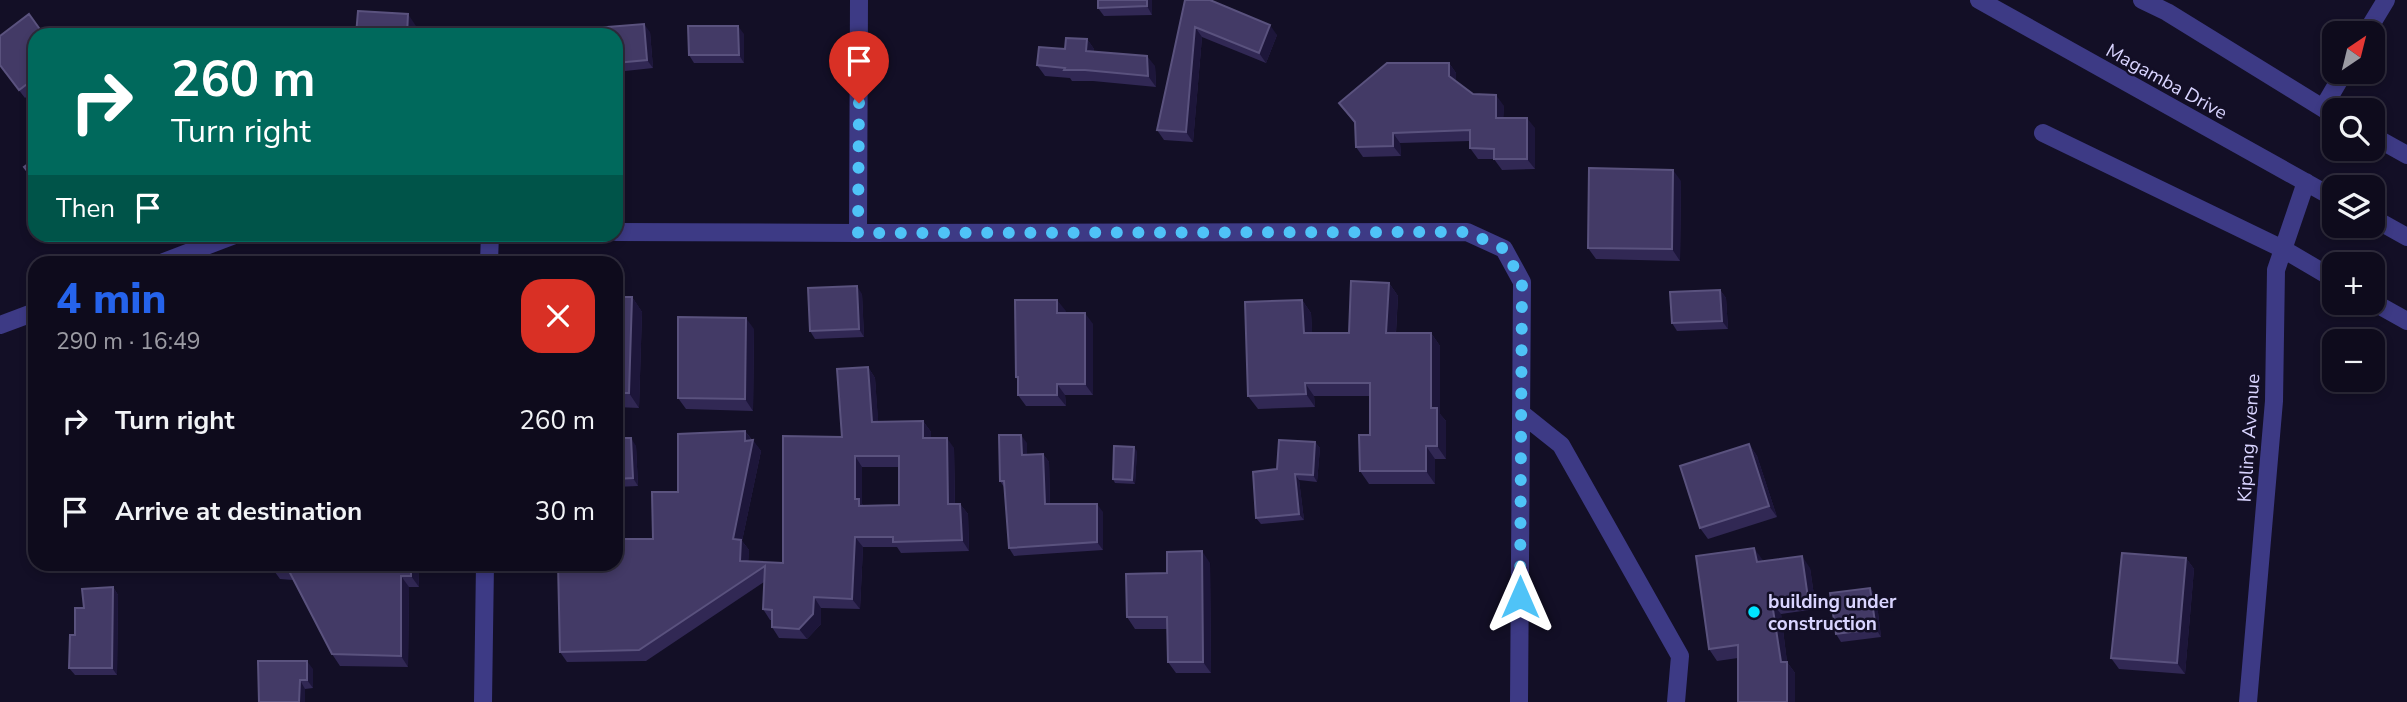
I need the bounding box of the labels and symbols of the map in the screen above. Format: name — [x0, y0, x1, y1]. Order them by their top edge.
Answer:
north arrow — [2322, 21, 2385, 84]
pin — [829, 31, 889, 103]
street label: Magamba Drive — [2101, 38, 2232, 126]
street label: Kipling Avenue — [2232, 373, 2266, 503]
position arrow — [1483, 560, 1557, 634]
place label: building under construction — [1768, 589, 1897, 637]
marker: building under construction — [1746, 604, 1762, 620]

